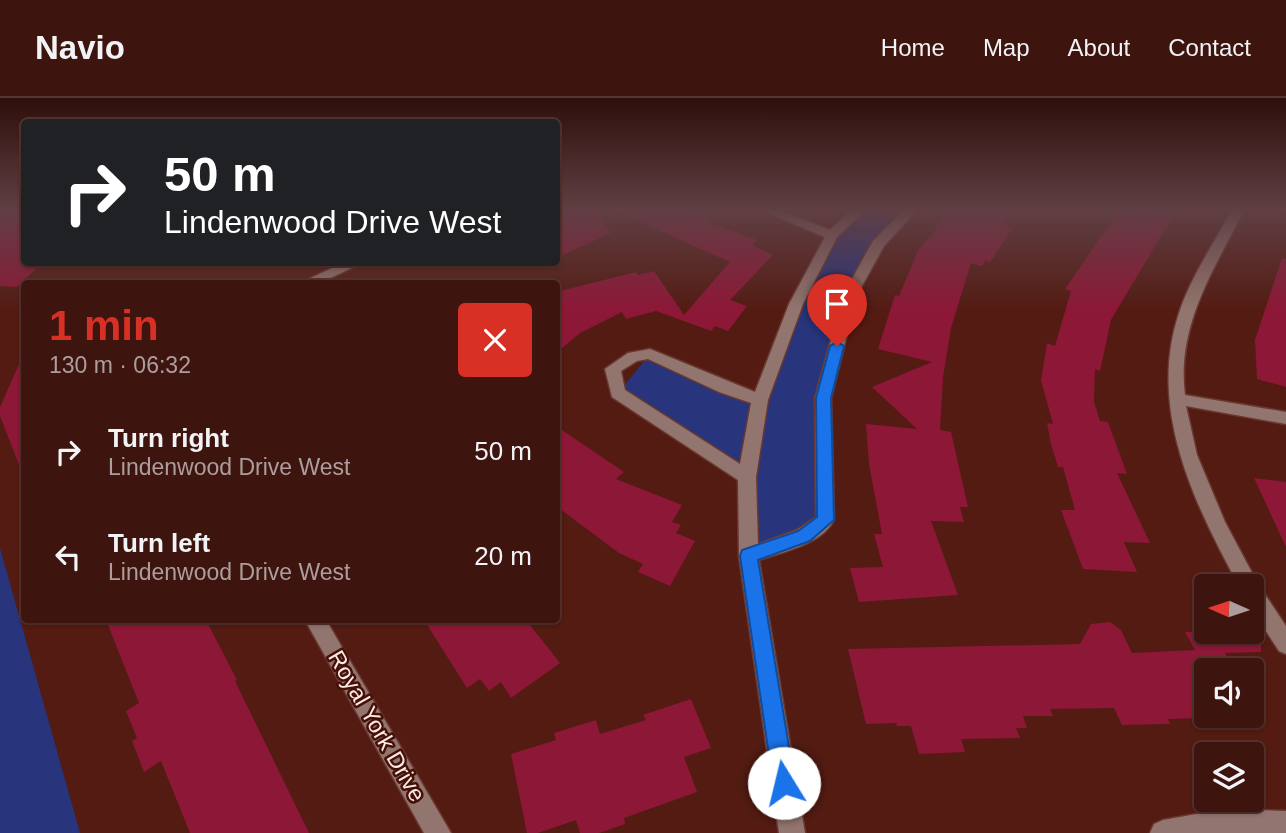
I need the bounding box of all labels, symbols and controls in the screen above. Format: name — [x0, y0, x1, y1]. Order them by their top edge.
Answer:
text: Navio — [35, 29, 125, 66]
text: Home — [881, 34, 945, 61]
text: Map — [983, 34, 1030, 61]
text: About — [1068, 34, 1130, 61]
text: Contact — [1168, 34, 1251, 61]
icon: right — [49, 147, 140, 238]
text: 50 m — [164, 147, 276, 201]
text: Lindenwood Drive West — [164, 204, 501, 240]
pin — [807, 274, 867, 346]
icon: arrive — [818, 285, 856, 323]
text: 1 min — [49, 302, 159, 349]
button: close — [458, 303, 532, 377]
text: 130 m · 06:32 — [49, 352, 191, 378]
text: Turn right — [108, 423, 229, 453]
icon: right — [49, 433, 87, 471]
text: 50 m — [474, 436, 532, 466]
text: Lindenwood Drive West — [108, 454, 350, 480]
text: Turn left — [108, 528, 210, 558]
icon: left — [49, 538, 87, 576]
text: 20 m — [474, 541, 532, 571]
text: Lindenwood Drive West — [108, 559, 350, 585]
north arrow — [1194, 574, 1264, 644]
map controls — [1194, 574, 1264, 812]
street label: Royal York Drive — [323, 646, 431, 806]
button: sound — [1194, 658, 1264, 728]
button: layers — [1194, 742, 1264, 812]
position arrow — [747, 746, 821, 820]

